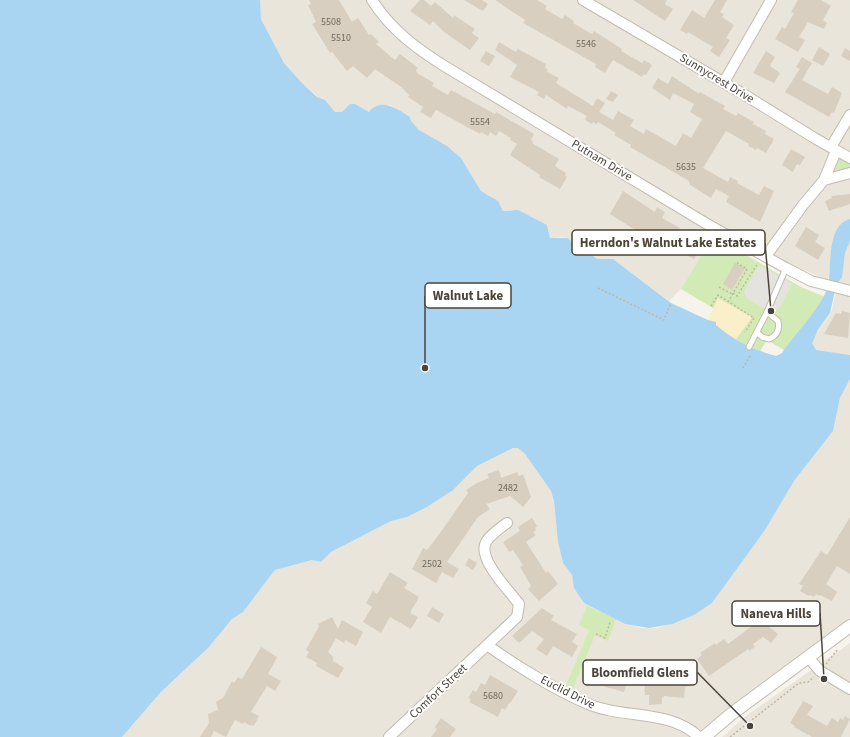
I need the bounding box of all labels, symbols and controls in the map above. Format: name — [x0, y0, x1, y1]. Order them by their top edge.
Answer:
house number: 5508 — [321, 15, 341, 29]
house number: 5510 — [331, 31, 351, 45]
house number: 5546 — [576, 37, 596, 51]
street label: Sunnycrest Drive — [676, 49, 757, 107]
house number: 5554 — [470, 115, 490, 129]
street label: Putnam Drive — [568, 136, 635, 185]
house number: 5635 — [676, 160, 696, 174]
callout: Herndon's Walnut Lake Estates — [572, 230, 765, 255]
text: Herndon's Walnut Lake Estates — [580, 234, 756, 252]
callout: Walnut Lake — [425, 283, 511, 308]
text: Walnut Lake — [433, 287, 503, 305]
house number: 2482 — [498, 481, 518, 495]
house number: 2502 — [422, 557, 442, 571]
callout: Naneva Hills — [732, 601, 820, 626]
text: Naneva Hills — [740, 605, 812, 623]
street label: Comfort Street — [406, 660, 471, 723]
callout: Bloomfield Glens — [583, 660, 697, 685]
text: Bloomfield Glens — [591, 664, 689, 682]
street label: Euclid Drive — [537, 671, 598, 714]
house number: 5680 — [483, 689, 503, 703]

